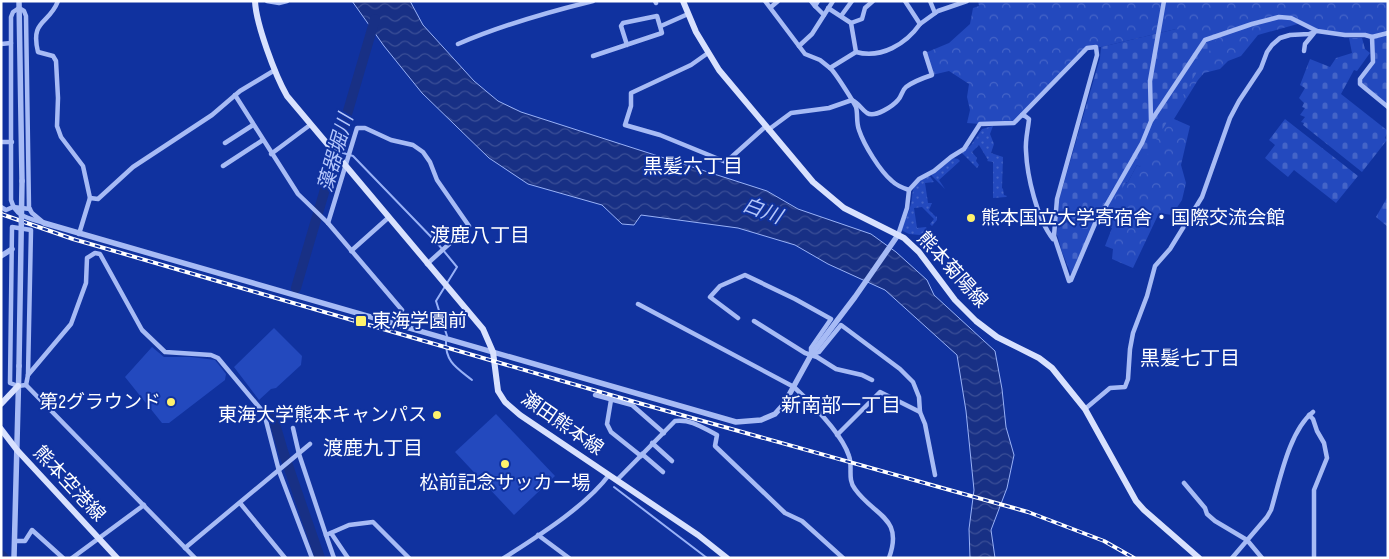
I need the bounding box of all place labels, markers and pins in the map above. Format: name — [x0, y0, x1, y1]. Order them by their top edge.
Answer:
place label: 熊本国立大学寄宿舎・国際交流会館 — [981, 207, 1285, 230]
marker: 熊本国立大学寄宿舎・国際交流会館 — [965, 212, 977, 224]
place label: 東海学園前 — [372, 310, 467, 333]
marker: 東海学園前 — [354, 314, 368, 328]
place label: 第2グラウンド — [39, 391, 161, 414]
marker: 第2グラウンド — [165, 396, 177, 408]
place label: 東海大学熊本キャンパス — [218, 404, 427, 427]
marker: 東海大学熊本キャンパス — [431, 409, 443, 421]
marker: 松前記念サッカー場 — [499, 458, 511, 470]
place label: 松前記念サッカー場 — [419, 472, 591, 495]

